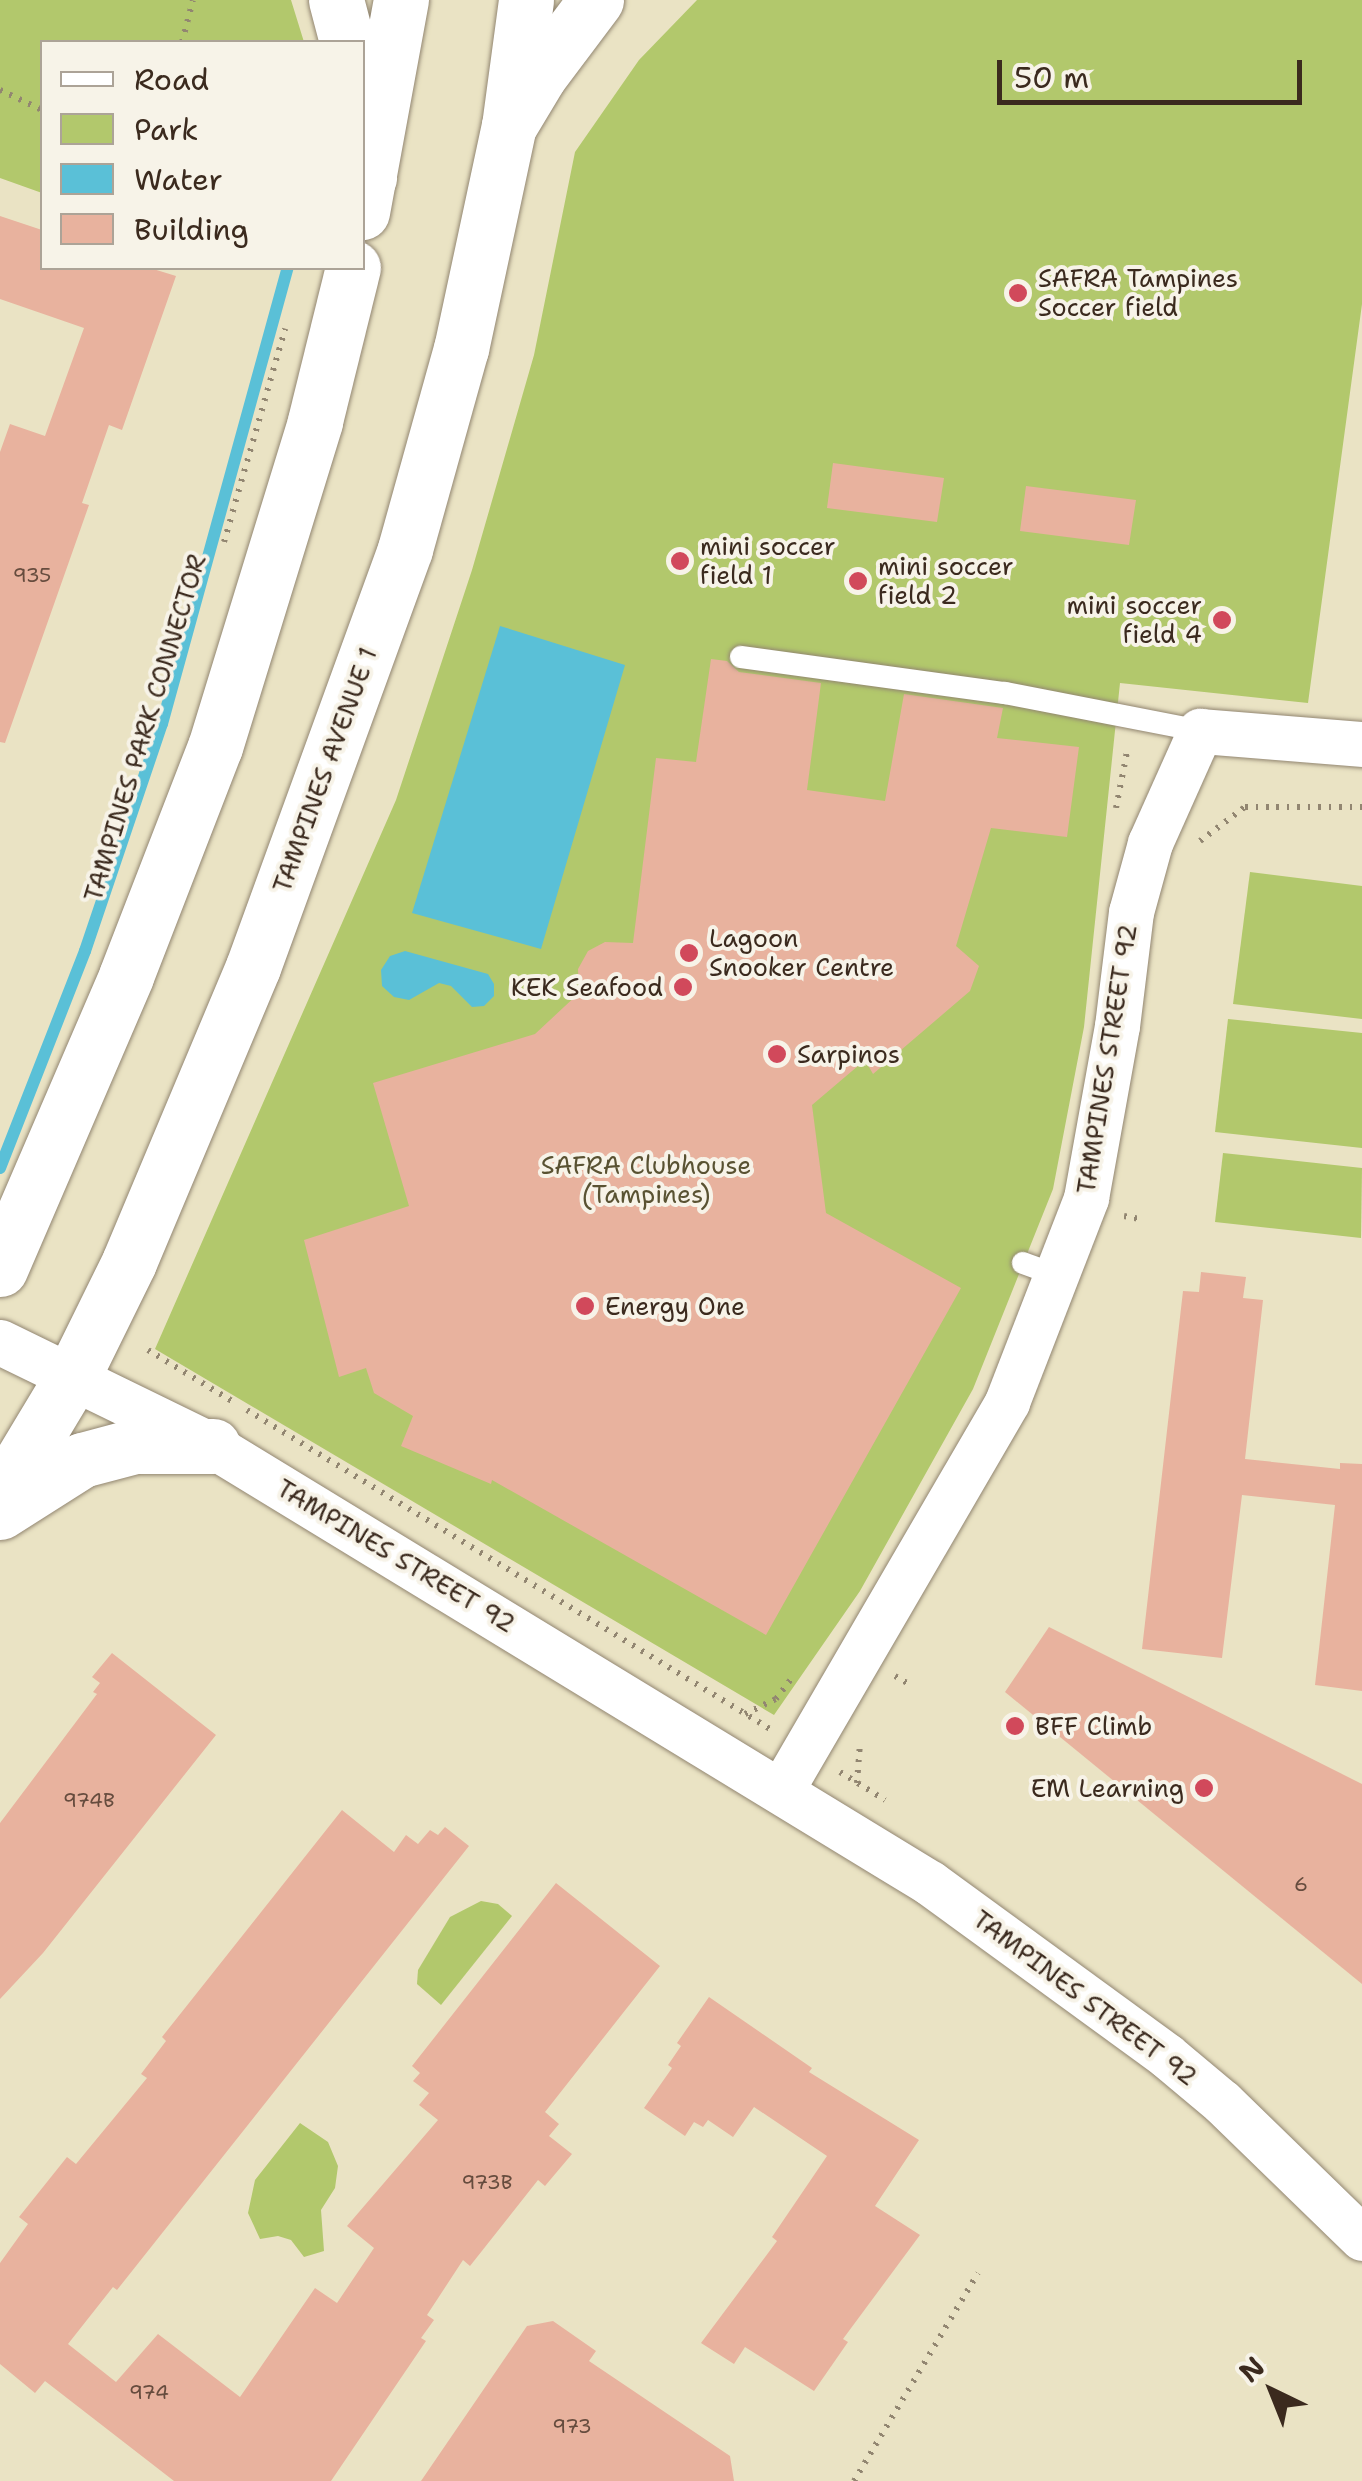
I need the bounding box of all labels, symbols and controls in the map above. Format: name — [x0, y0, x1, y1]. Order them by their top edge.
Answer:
legend — [40, 40, 365, 270]
scale bar — [1002, 40, 1307, 102]
text: 50 m — [1014, 57, 1089, 98]
text: Road — [134, 59, 209, 100]
text: Park — [134, 109, 198, 150]
text: Water — [134, 159, 223, 200]
text: Building — [134, 209, 249, 250]
place label: SAFRA Tampines Soccer field — [1038, 264, 1238, 323]
marker: SAFRA Tampines Soccer field — [1007, 282, 1029, 304]
place label: mini soccer field 1 — [700, 532, 836, 591]
marker: mini soccer field 1 — [669, 550, 691, 572]
street label: TAMPINES PARK CONNECTOR — [78, 551, 212, 905]
place label: mini soccer field 2 — [878, 552, 1014, 611]
house number: 935 — [13, 563, 51, 587]
marker: mini soccer field 2 — [847, 570, 869, 592]
place label: mini soccer field 4 — [1066, 591, 1202, 650]
marker: mini soccer field 4 — [1211, 609, 1233, 631]
street label: TAMPINES AVENUE 1 — [267, 643, 383, 897]
street label: TAMPINES STREET 92 — [1071, 922, 1143, 1196]
place label: Lagoon Snooker Centre — [709, 924, 894, 983]
marker: Lagoon Snooker Centre — [678, 942, 700, 964]
place label: KEK Seafood — [511, 972, 663, 1002]
marker: KEK Seafood — [672, 976, 694, 998]
place label: Sarpinos — [797, 1039, 900, 1069]
marker: Sarpinos — [766, 1043, 788, 1065]
park label: SAFRA Clubhouse (Tampines) — [541, 1151, 751, 1210]
place label: Energy One — [605, 1291, 745, 1321]
marker: Energy One — [574, 1295, 596, 1317]
street label: TAMPINES STREET 92 — [271, 1473, 521, 1639]
place label: BFF Climb — [1035, 1711, 1152, 1741]
marker: BFF Climb — [1004, 1715, 1026, 1737]
place label: EM Learning — [1031, 1773, 1184, 1803]
marker: EM Learning — [1193, 1777, 1215, 1799]
house number: 974B — [63, 1788, 115, 1812]
house number: 6 — [1294, 1872, 1308, 1896]
street label: TAMPINES STREET 92 — [967, 1904, 1203, 2092]
house number: 973B — [461, 2170, 513, 2194]
north arrow — [1222, 2341, 1322, 2441]
text: N — [1230, 2348, 1273, 2391]
house number: 974 — [129, 2380, 169, 2404]
house number: 973 — [552, 2414, 592, 2438]

